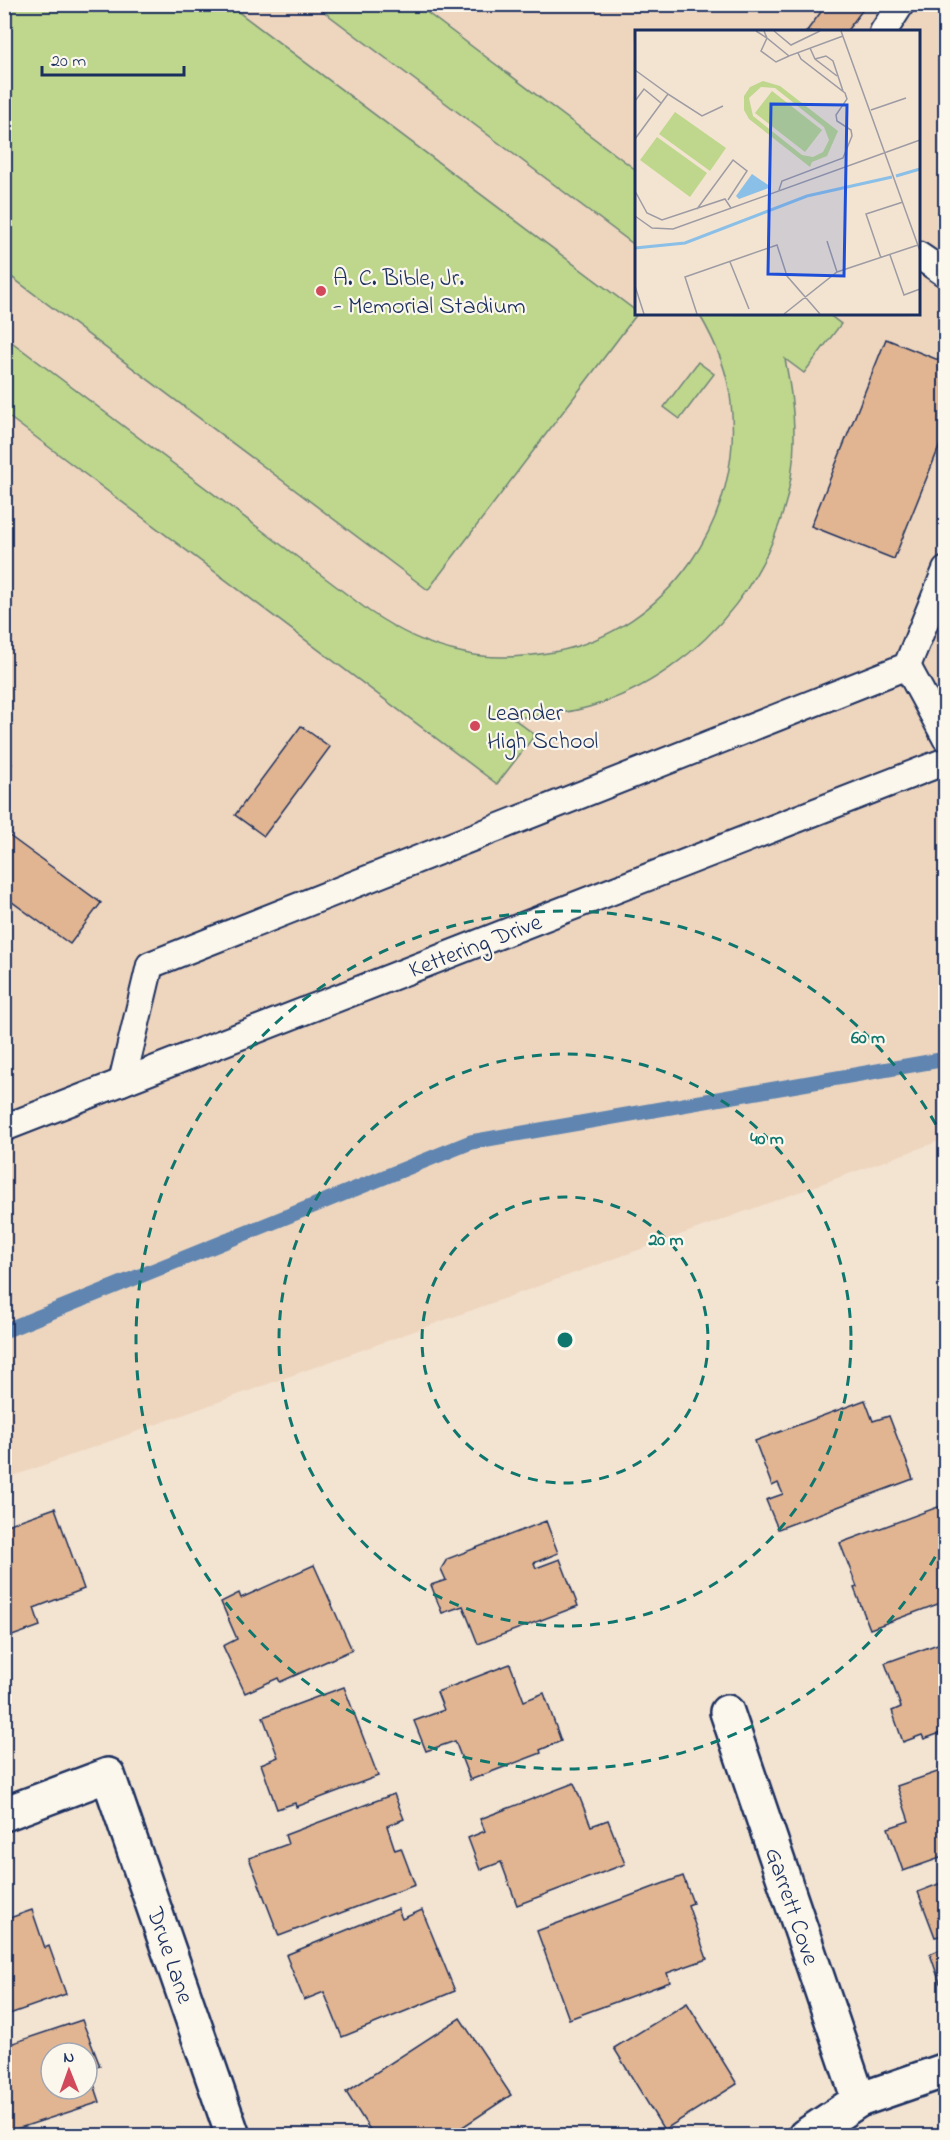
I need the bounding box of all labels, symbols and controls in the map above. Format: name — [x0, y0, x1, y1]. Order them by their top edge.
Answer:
inset map — [635, 30, 920, 315]
scale bar — [42, 39, 184, 77]
text: 20 m — [51, 49, 86, 75]
place label: A. C. Bible, Jr. - Memorial Stadium — [333, 262, 526, 325]
marker: A. C. Bible, Jr. - Memorial Stadium — [314, 284, 328, 298]
place label: Leander High School — [487, 697, 598, 760]
marker: Leander High School — [468, 719, 482, 733]
street label: Kettering Drive — [404, 906, 548, 989]
text: 60 m — [851, 1026, 885, 1052]
text: 40 m — [750, 1127, 784, 1153]
text: 20 m — [647, 1228, 684, 1254]
centre of rings — [555, 1330, 575, 1350]
street label: Garrett Cove — [754, 1843, 827, 1970]
street label: Drue Lane — [136, 1902, 202, 2009]
north arrow — [39, 2041, 99, 2101]
text: N — [63, 2046, 75, 2070]

